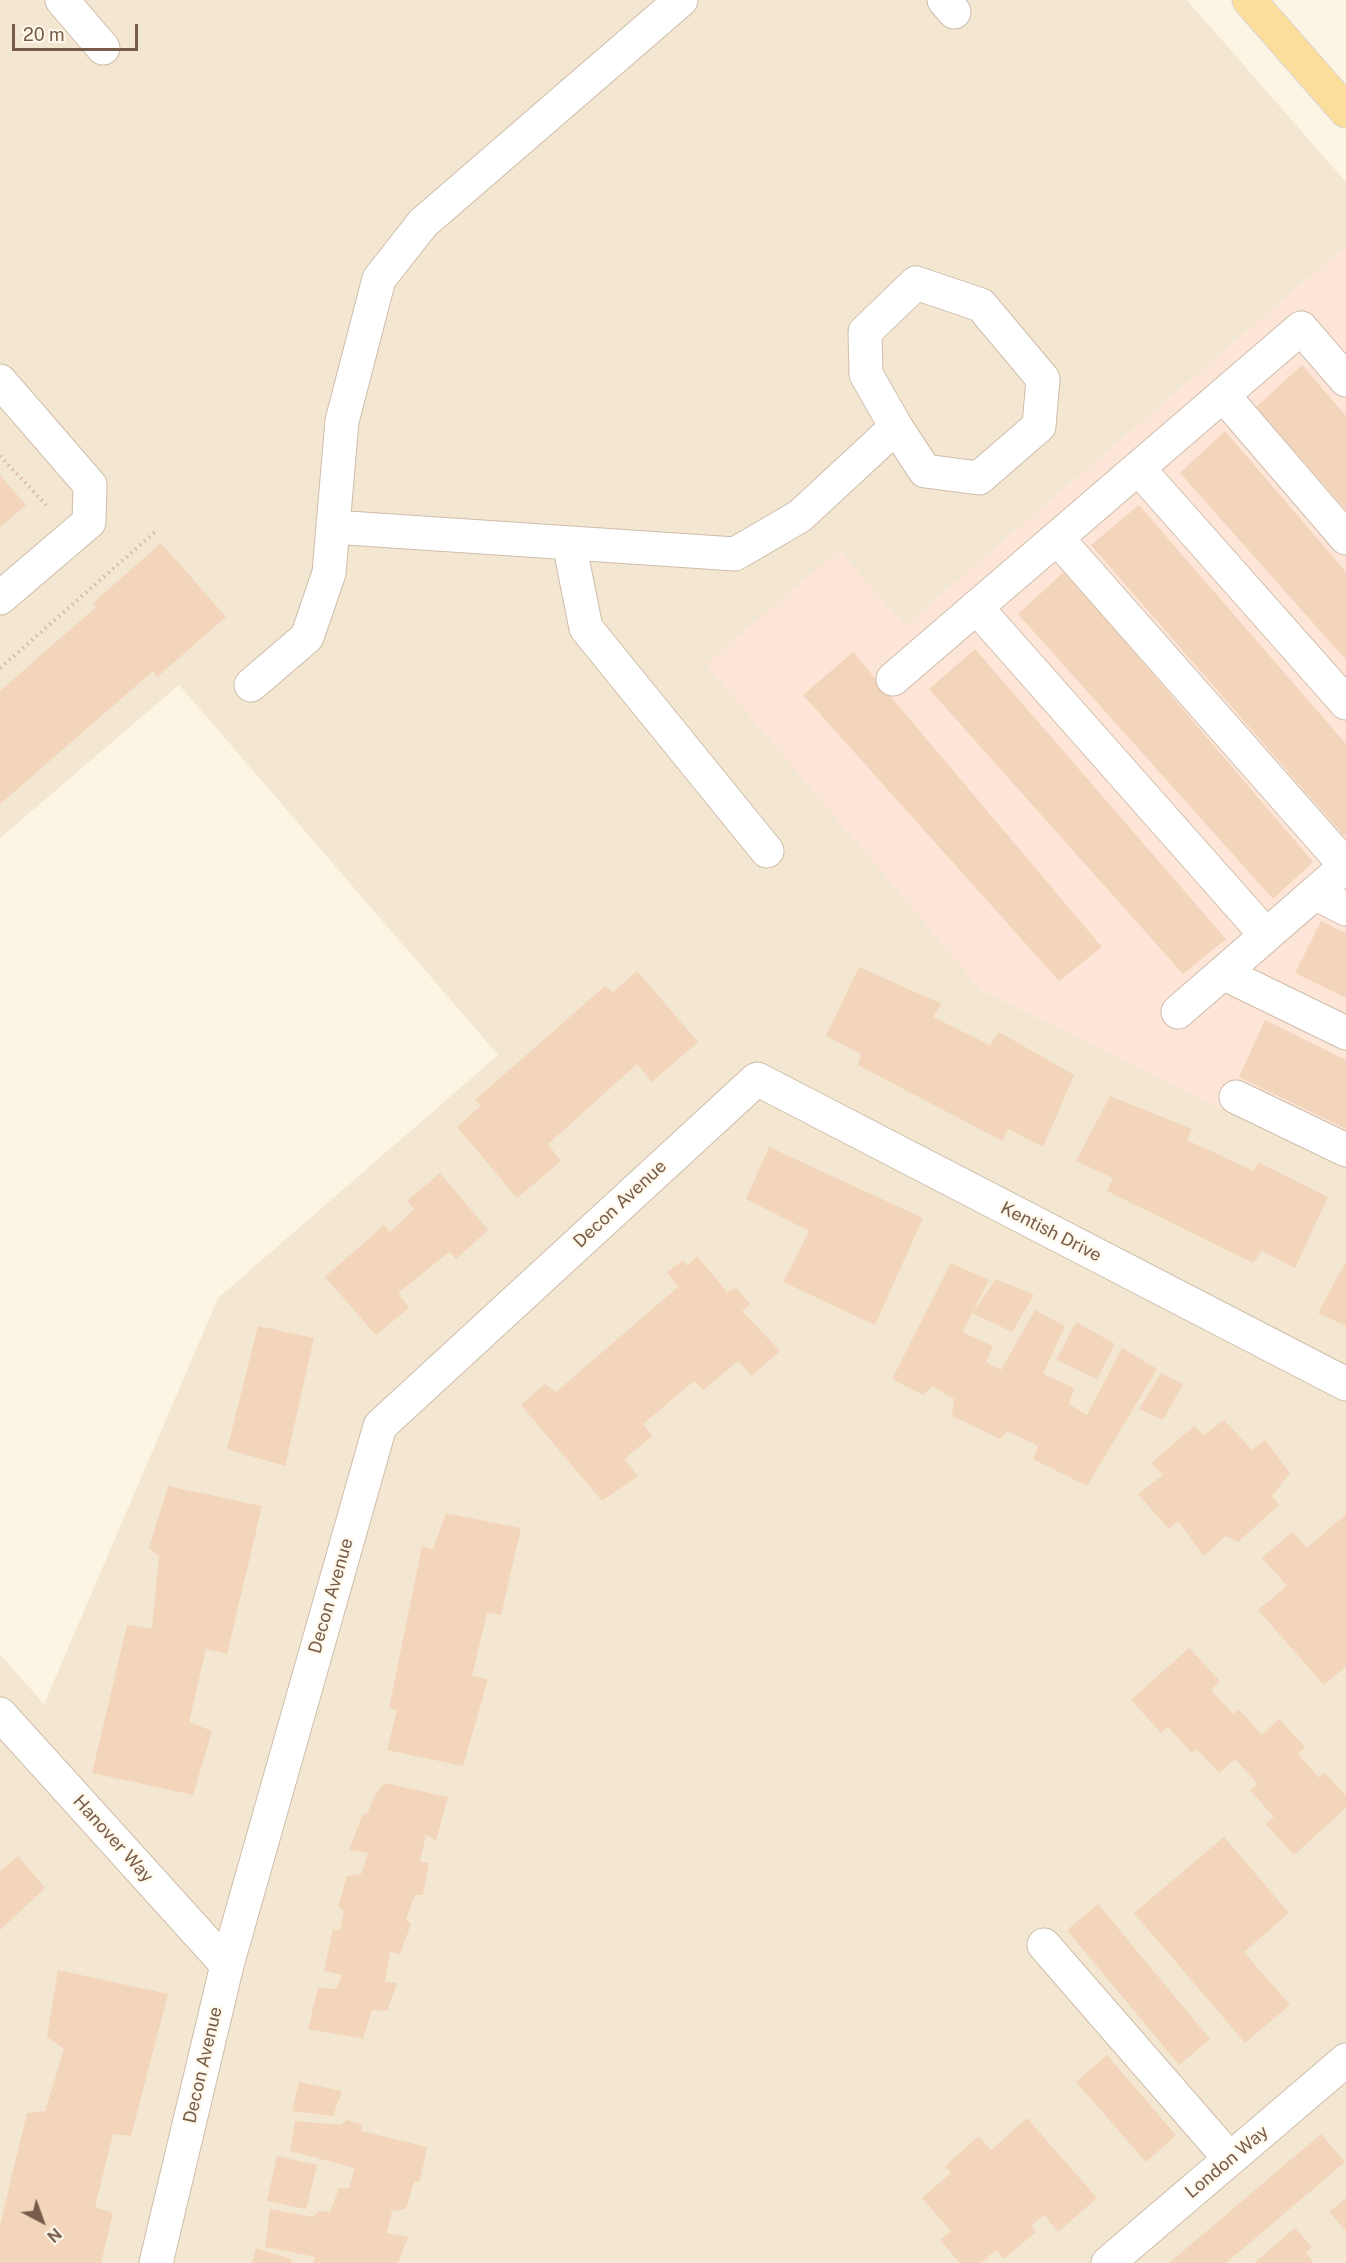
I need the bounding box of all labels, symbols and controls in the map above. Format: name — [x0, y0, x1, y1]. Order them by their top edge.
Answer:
scale bar — [15, 12, 141, 50]
text: 20 m — [23, 24, 65, 45]
street label: Decon Avenue — [569, 1155, 671, 1253]
street label: Kentish Drive — [997, 1197, 1105, 1267]
street label: Decon Avenue — [304, 1536, 358, 1656]
street label: Hanover Way — [68, 1791, 158, 1887]
street label: Decon Avenue — [179, 2005, 227, 2125]
street label: London Way — [1181, 2121, 1273, 2203]
north arrow — [12, 2191, 72, 2251]
text: N — [43, 2224, 65, 2246]

